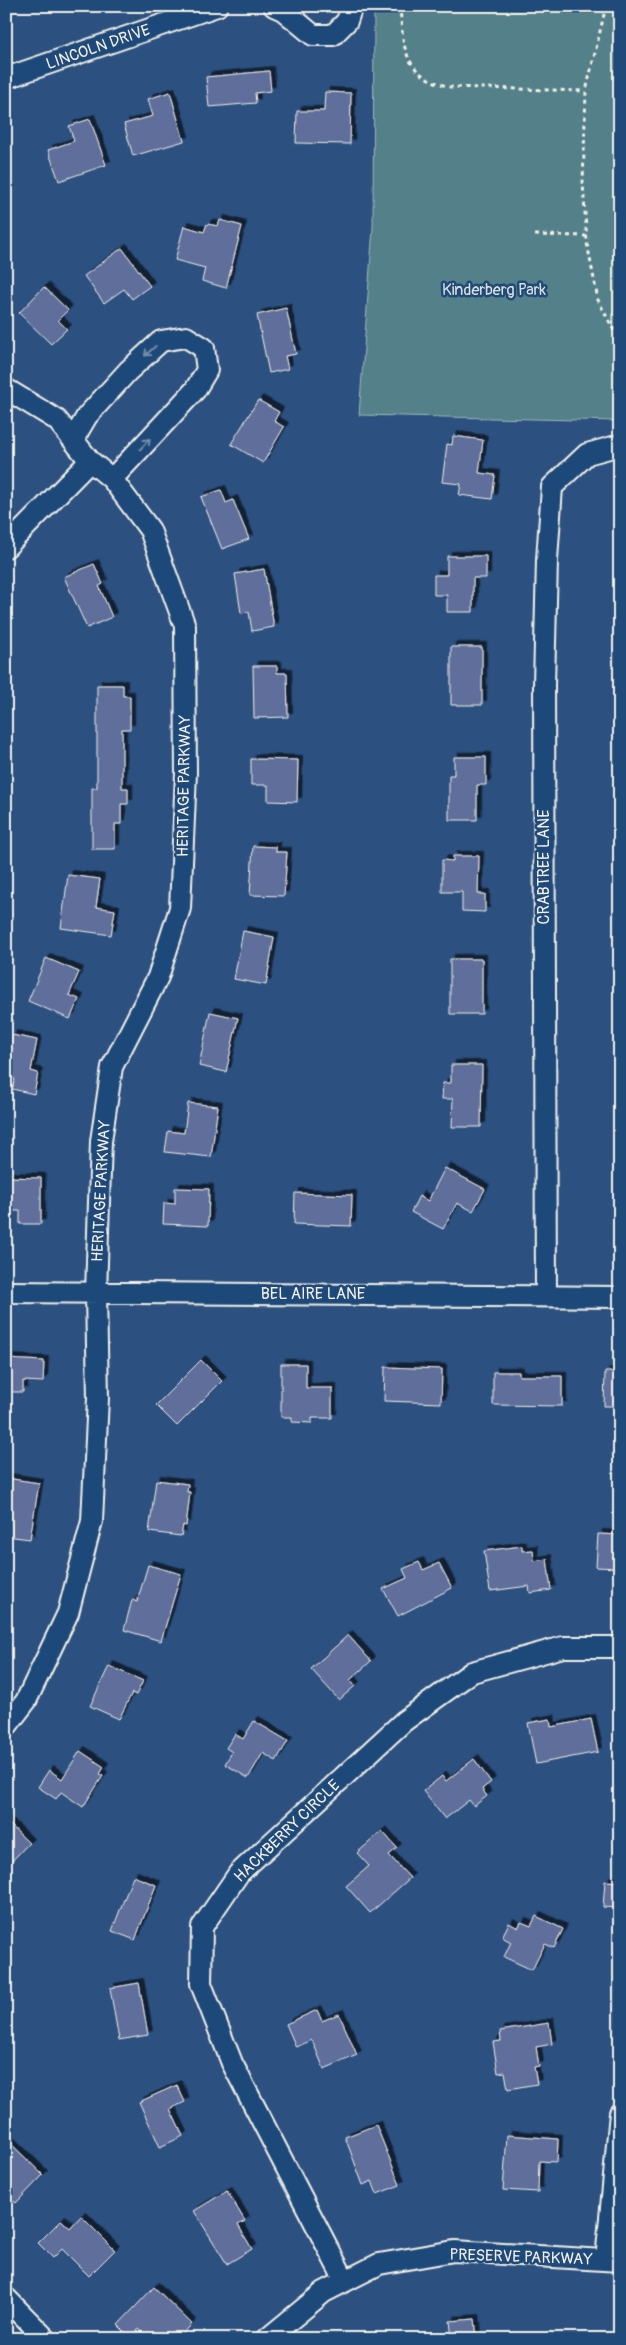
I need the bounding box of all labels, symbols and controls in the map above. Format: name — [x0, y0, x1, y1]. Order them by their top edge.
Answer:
street label: LINCOLN DRIVE — [43, 20, 153, 74]
park label: Kinderberg Park — [442, 280, 546, 300]
one-way arrow — [143, 345, 156, 357]
one-way arrow — [139, 437, 151, 450]
street label: HERITAGE PARKWAY — [173, 715, 195, 857]
street label: CRABTREE LANE — [534, 810, 554, 924]
street label: HERITAGE PARKWAY — [87, 1119, 115, 1263]
street label: BEL AIRE LANE — [261, 1284, 365, 1304]
street label: HACKBERRY CIRCLE — [230, 1775, 344, 1887]
street label: PRESERVE PARKWAY — [449, 2245, 593, 2269]

